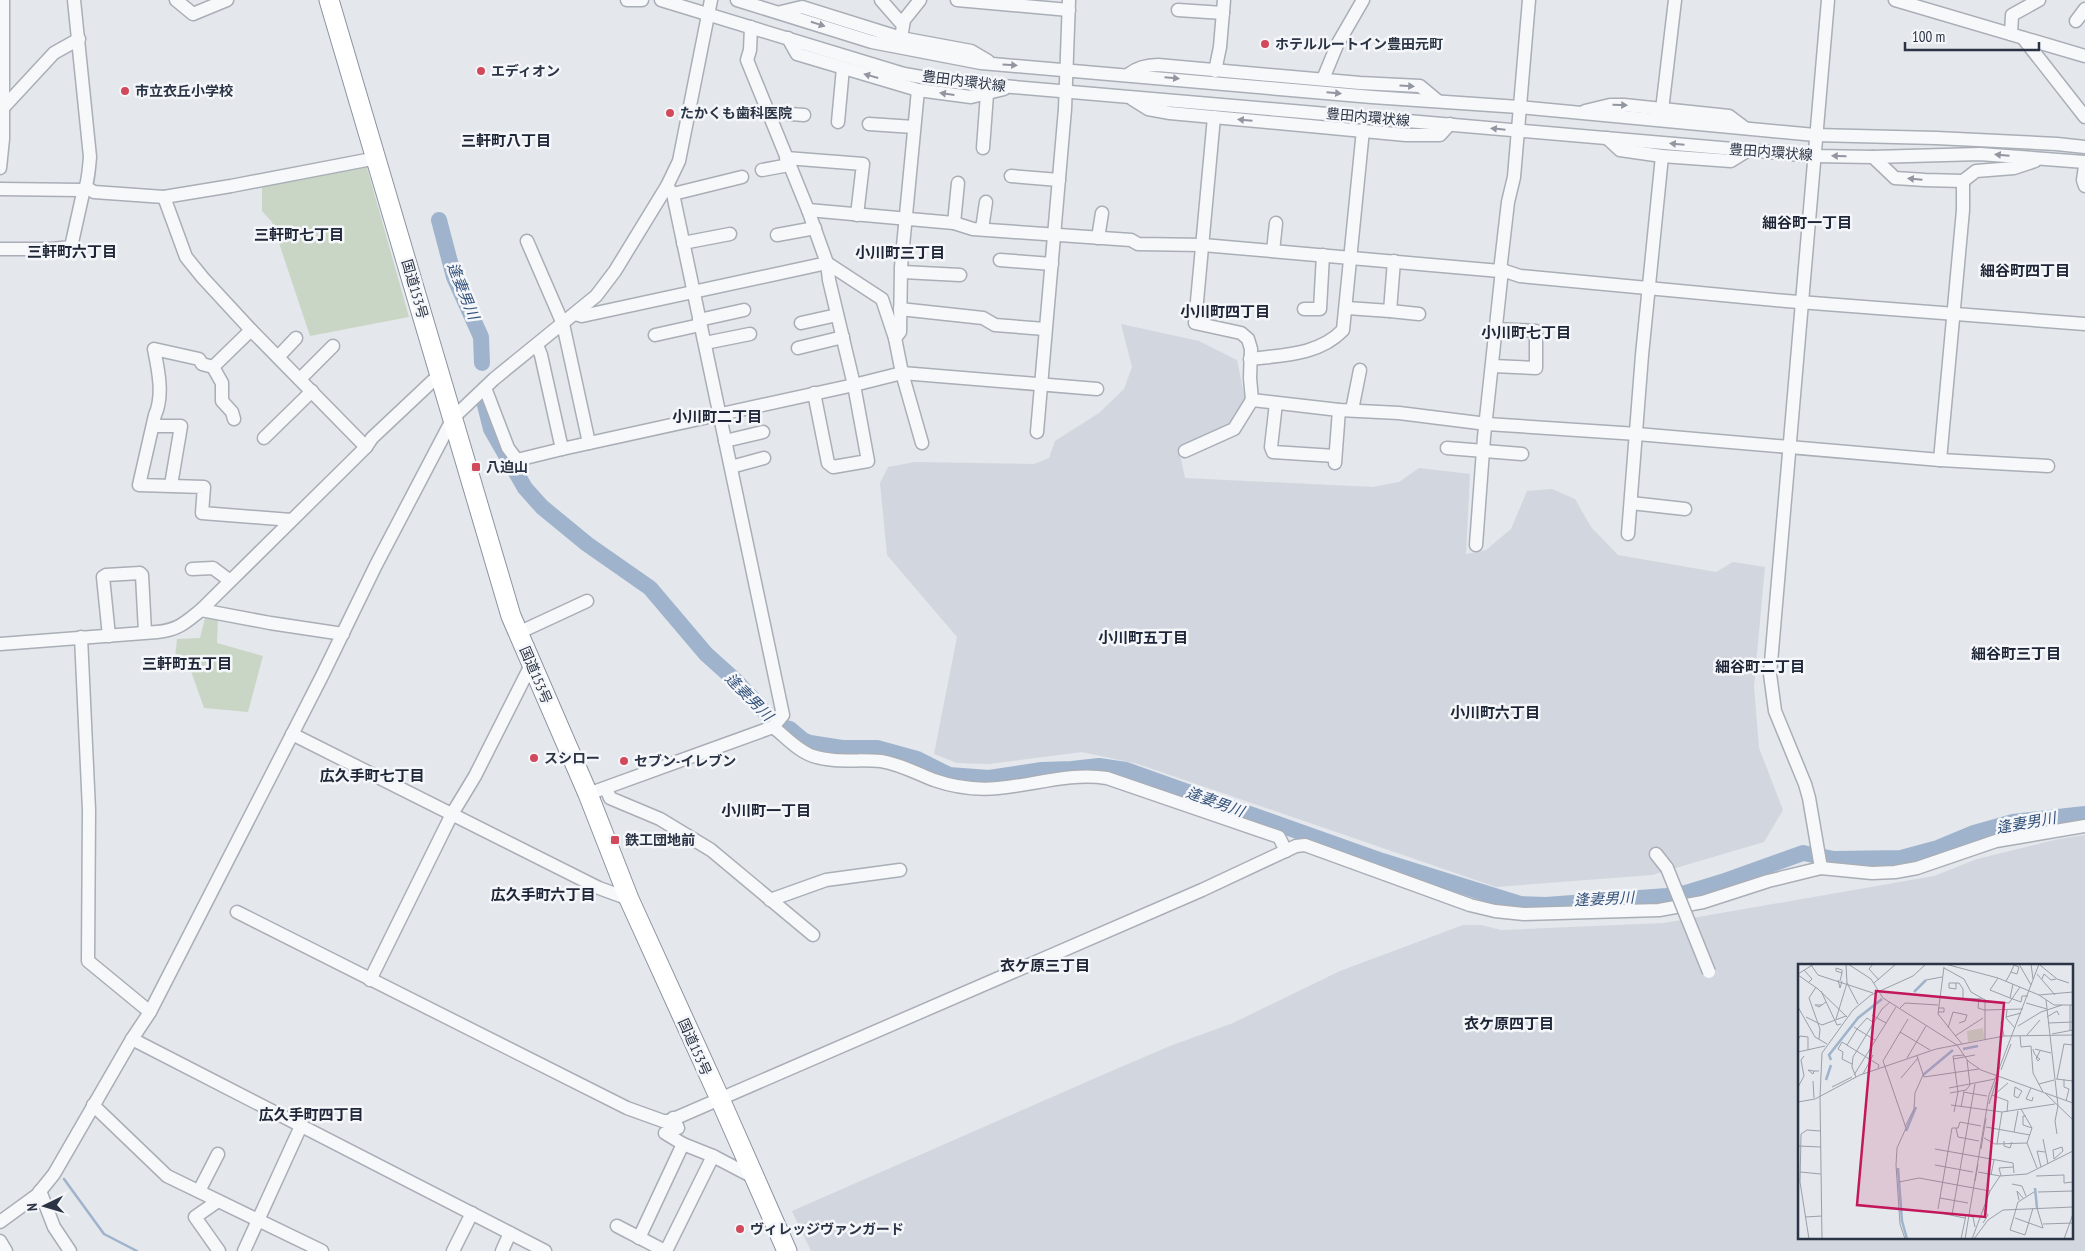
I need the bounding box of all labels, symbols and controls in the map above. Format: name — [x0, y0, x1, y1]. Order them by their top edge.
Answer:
scale bar — [1905, 20, 2039, 52]
one-way arrow — [810, 21, 825, 29]
text: 100 m — [1912, 27, 1945, 46]
place label: ホテルルートイン豊田元町 — [1275, 35, 1443, 53]
marker: ホテルルートイン豊田元町 — [1259, 38, 1271, 50]
one-way arrow — [1003, 61, 1019, 69]
place label: エディオン — [491, 62, 560, 80]
marker: エディオン — [475, 65, 487, 77]
street label: 豊田内環状線 — [921, 67, 1007, 95]
one-way arrow — [863, 72, 878, 80]
one-way arrow — [1164, 74, 1180, 82]
place label: 市立衣丘小学校 — [135, 82, 233, 100]
one-way arrow — [1399, 82, 1415, 90]
marker: 市立衣丘小学校 — [119, 85, 131, 97]
one-way arrow — [939, 90, 955, 98]
one-way arrow — [1326, 90, 1342, 98]
one-way arrow — [1613, 102, 1629, 110]
place label: たかくも歯科医院 — [680, 104, 792, 122]
street label: 豊田内環状線 — [1325, 104, 1411, 130]
marker: たかくも歯科医院 — [664, 107, 676, 119]
one-way arrow — [1237, 115, 1253, 123]
one-way arrow — [1490, 125, 1506, 133]
district label: 三軒町八丁目 — [461, 131, 551, 150]
one-way arrow — [1669, 140, 1685, 148]
street label: 豊田内環状線 — [1728, 140, 1814, 164]
one-way arrow — [1993, 151, 2009, 159]
one-way arrow — [1831, 152, 1847, 160]
one-way arrow — [1906, 175, 1922, 183]
district label: 細谷町一丁目 — [1762, 213, 1852, 232]
district label: 三軒町七丁目 — [254, 225, 344, 244]
district label: 三軒町六丁目 — [27, 242, 117, 261]
district label: 小川町三丁目 — [855, 243, 945, 262]
street label: 国道153号 — [398, 257, 432, 321]
water label: 逢妻男川 — [443, 259, 484, 324]
district label: 細谷町四丁目 — [1980, 261, 2070, 280]
district label: 小川町四丁目 — [1180, 302, 1270, 321]
district label: 小川町七丁目 — [1481, 323, 1571, 342]
district label: 小川町二丁目 — [672, 407, 762, 426]
place label: 八迫山 — [486, 458, 528, 476]
marker: 八迫山 — [470, 461, 482, 473]
district label: 小川町五丁目 — [1098, 628, 1188, 647]
street label: 国道153号 — [516, 643, 556, 707]
district label: 細谷町三丁目 — [1971, 644, 2061, 663]
district label: 三軒町五丁目 — [142, 654, 232, 673]
district label: 細谷町二丁目 — [1715, 657, 1805, 676]
water label: 逢妻男川 — [721, 669, 779, 726]
district label: 小川町六丁目 — [1450, 703, 1540, 722]
place label: スシロー — [544, 749, 600, 767]
marker: スシロー — [528, 752, 540, 764]
place label: セブン-イレブン — [634, 752, 736, 770]
marker: セブン-イレブン — [618, 755, 630, 767]
district label: 広久手町七丁目 — [319, 766, 425, 785]
water label: 逢妻男川 — [1184, 782, 1248, 821]
district label: 小川町一丁目 — [721, 801, 811, 820]
water label: 逢妻男川 — [1995, 808, 2059, 837]
place label: 鉄工団地前 — [625, 831, 695, 849]
marker: 鉄工団地前 — [609, 834, 621, 846]
district label: 広久手町六丁目 — [490, 885, 596, 904]
water label: 逢妻男川 — [1574, 887, 1636, 910]
district label: 衣ケ原三丁目 — [1000, 956, 1090, 975]
inset map — [1798, 964, 2072, 1238]
district label: 衣ケ原四丁目 — [1464, 1014, 1554, 1033]
street label: 国道153号 — [674, 1016, 716, 1078]
district label: 広久手町四丁目 — [258, 1105, 364, 1124]
north arrow — [20, 1181, 70, 1231]
text: N — [23, 1203, 41, 1212]
place label: ヴィレッジヴァンガード — [750, 1220, 904, 1238]
marker: ヴィレッジヴァンガード — [734, 1223, 746, 1235]

